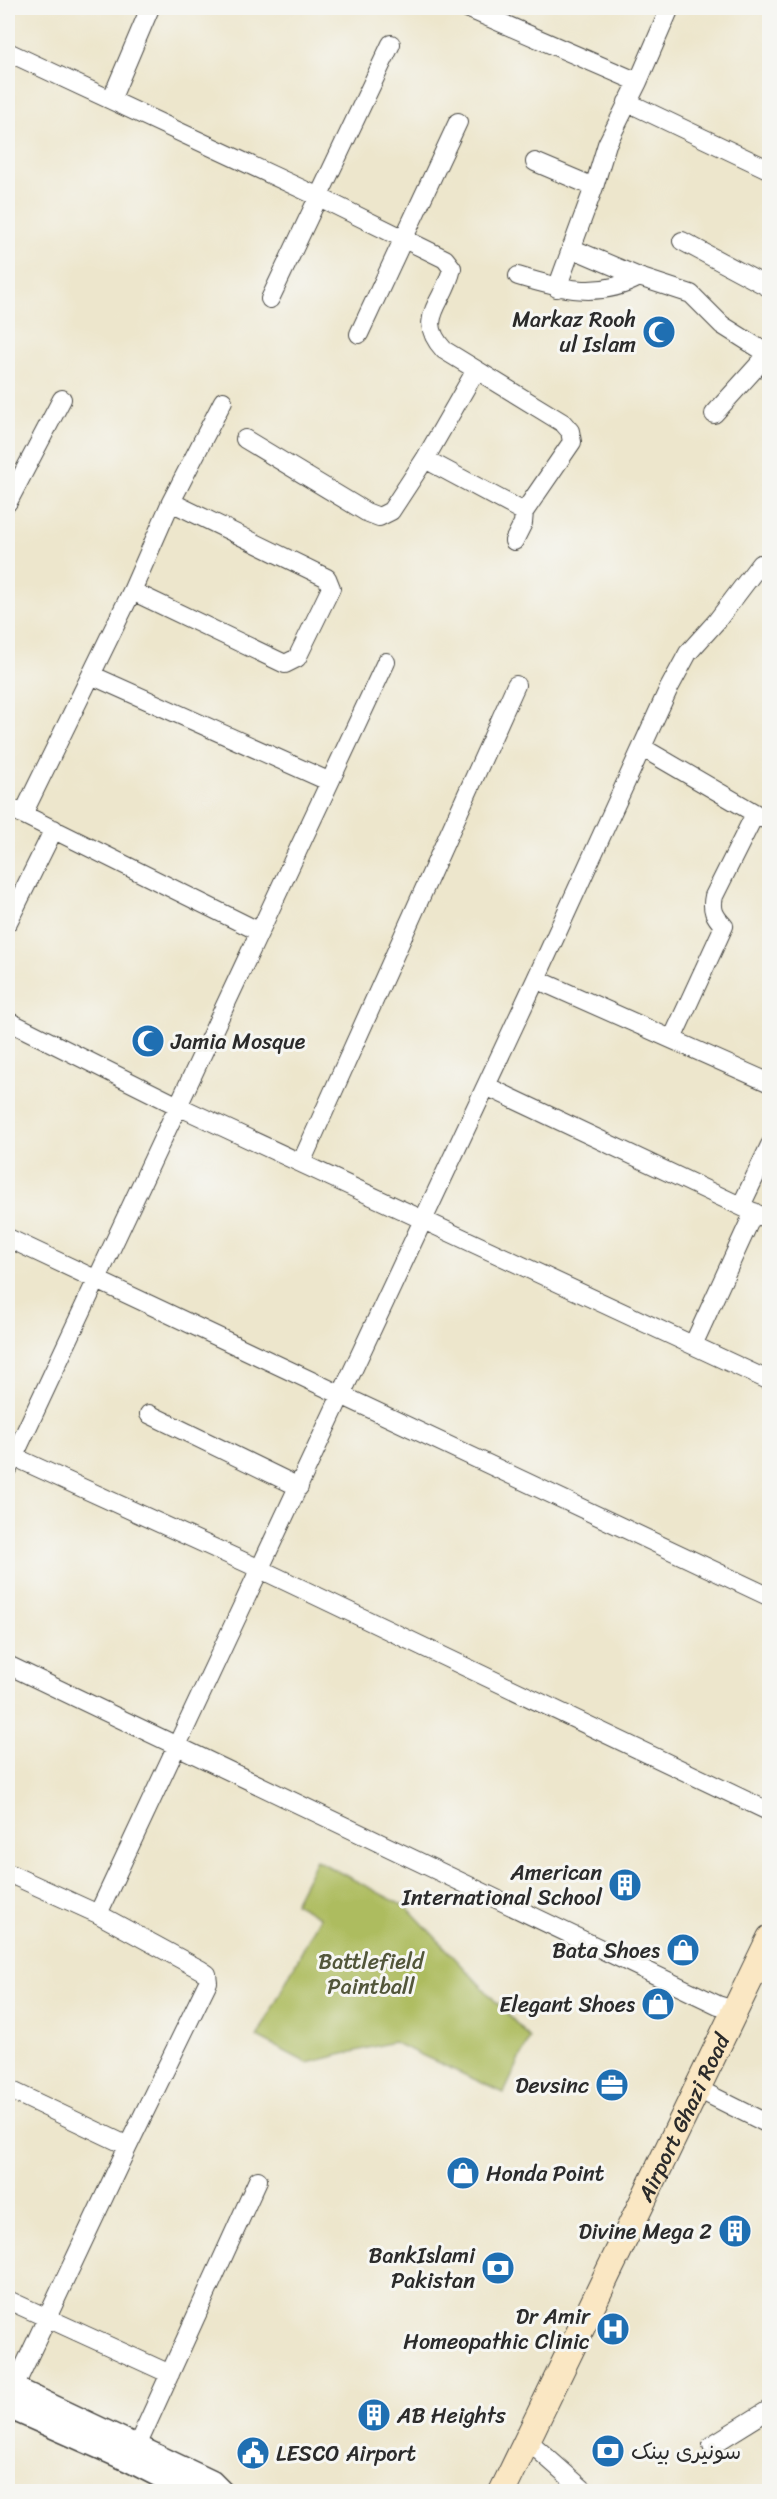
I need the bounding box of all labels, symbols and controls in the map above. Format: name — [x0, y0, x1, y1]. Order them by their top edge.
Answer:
place label: Markaz Rooh ul Islam — [512, 300, 636, 364]
mosque icon: Markaz Rooh ul Islam — [641, 314, 677, 350]
place label: Jamia Mosque — [170, 1022, 306, 1061]
mosque icon: Jamia Mosque — [130, 1023, 166, 1059]
place label: American International School — [401, 1853, 603, 1917]
building icon: American International School — [607, 1867, 643, 1903]
place label: Bata Shoes — [552, 1931, 660, 1970]
shop icon: Bata Shoes — [665, 1932, 701, 1968]
park label: Battlefield Paintball — [318, 1942, 425, 2006]
place label: Elegant Shoes — [499, 1985, 635, 2024]
shop icon: Elegant Shoes — [640, 1986, 676, 2022]
street label: Airport Ghazi Road — [626, 2026, 742, 2209]
place label: Devsinc — [515, 2066, 589, 2105]
office icon: Devsinc — [594, 2067, 630, 2103]
place label: Honda Point — [486, 2154, 605, 2193]
shop icon: Honda Point — [445, 2155, 481, 2191]
place label: Divine Mega 2 — [578, 2212, 712, 2251]
building icon: Divine Mega 2 — [717, 2213, 753, 2249]
place label: BankIslami Pakistan — [369, 2236, 476, 2300]
bank icon: BankIslami Pakistan — [480, 2250, 516, 2286]
place label: Dr Amir Homeopathic Clinic — [403, 2297, 591, 2361]
hospital icon: Dr Amir Homeopathic Clinic — [595, 2311, 631, 2347]
place label: AB Heights — [396, 2396, 506, 2435]
building icon: AB Heights — [356, 2397, 392, 2433]
place label: سونیری بینک — [631, 2432, 741, 2471]
bank icon: سونیری بینک — [590, 2433, 626, 2469]
place label: LESCO Airport — [276, 2434, 417, 2473]
public building icon: LESCO Airport — [235, 2435, 271, 2471]

